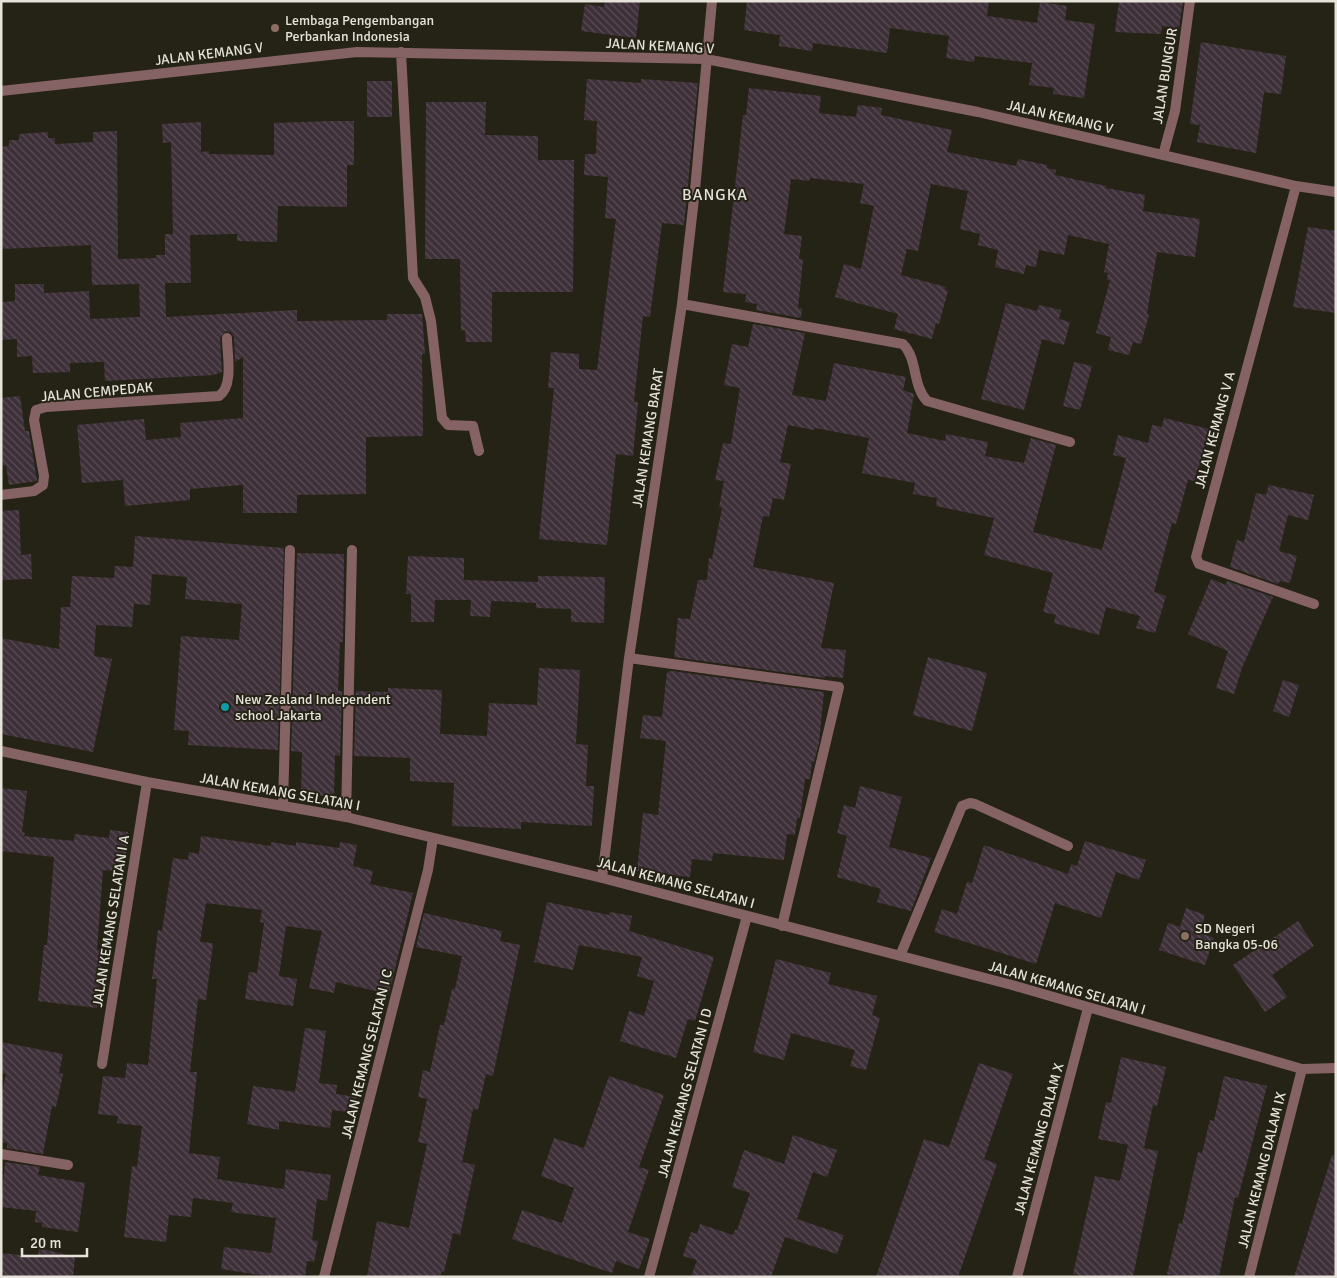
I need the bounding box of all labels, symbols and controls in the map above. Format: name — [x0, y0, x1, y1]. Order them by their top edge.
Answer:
place label: Lembaga Pengembangan Perbankan Indonesia — [285, 12, 434, 45]
marker: Lembaga Pengembangan Perbankan Indonesia — [269, 22, 281, 34]
street label: JALAN BUNGUR — [1149, 27, 1181, 125]
street label: JALAN KEMANG V — [605, 35, 715, 57]
street label: JALAN KEMANG V — [154, 39, 264, 69]
street label: JALAN KEMANG V — [1005, 96, 1115, 138]
district label: BANGKA — [682, 185, 748, 205]
street label: JALAN KEMANG BARAT — [629, 367, 667, 509]
street label: JALAN KEMANG V A — [1191, 369, 1239, 490]
street label: JALAN CEMPEDAK — [40, 379, 154, 405]
place label: New Zealand Independent school Jakarta — [235, 691, 391, 724]
marker: New Zealand Independent school Jakarta — [219, 701, 231, 713]
street label: JALAN KEMANG SELATAN I — [199, 770, 361, 814]
street label: JALAN KEMANG SELATAN I A — [89, 833, 133, 1008]
street label: JALAN KEMANG SELATAN I — [595, 854, 757, 912]
place label: SD Negeri Bangka 05-06 — [1195, 920, 1278, 953]
marker: SD Negeri Bangka 05-06 — [1179, 930, 1191, 942]
street label: JALAN KEMANG SELATAN I — [987, 957, 1147, 1019]
street label: JALAN KEMANG SELATAN I C — [338, 968, 396, 1140]
street label: JALAN KEMANG SELATAN I D — [654, 1006, 716, 1180]
street label: JALAN KEMANG DALAM X — [1011, 1061, 1067, 1217]
street label: JALAN KEMANG DALAM IX — [1234, 1090, 1290, 1250]
scale bar — [22, 1226, 88, 1258]
text: 20 m — [30, 1234, 61, 1252]

